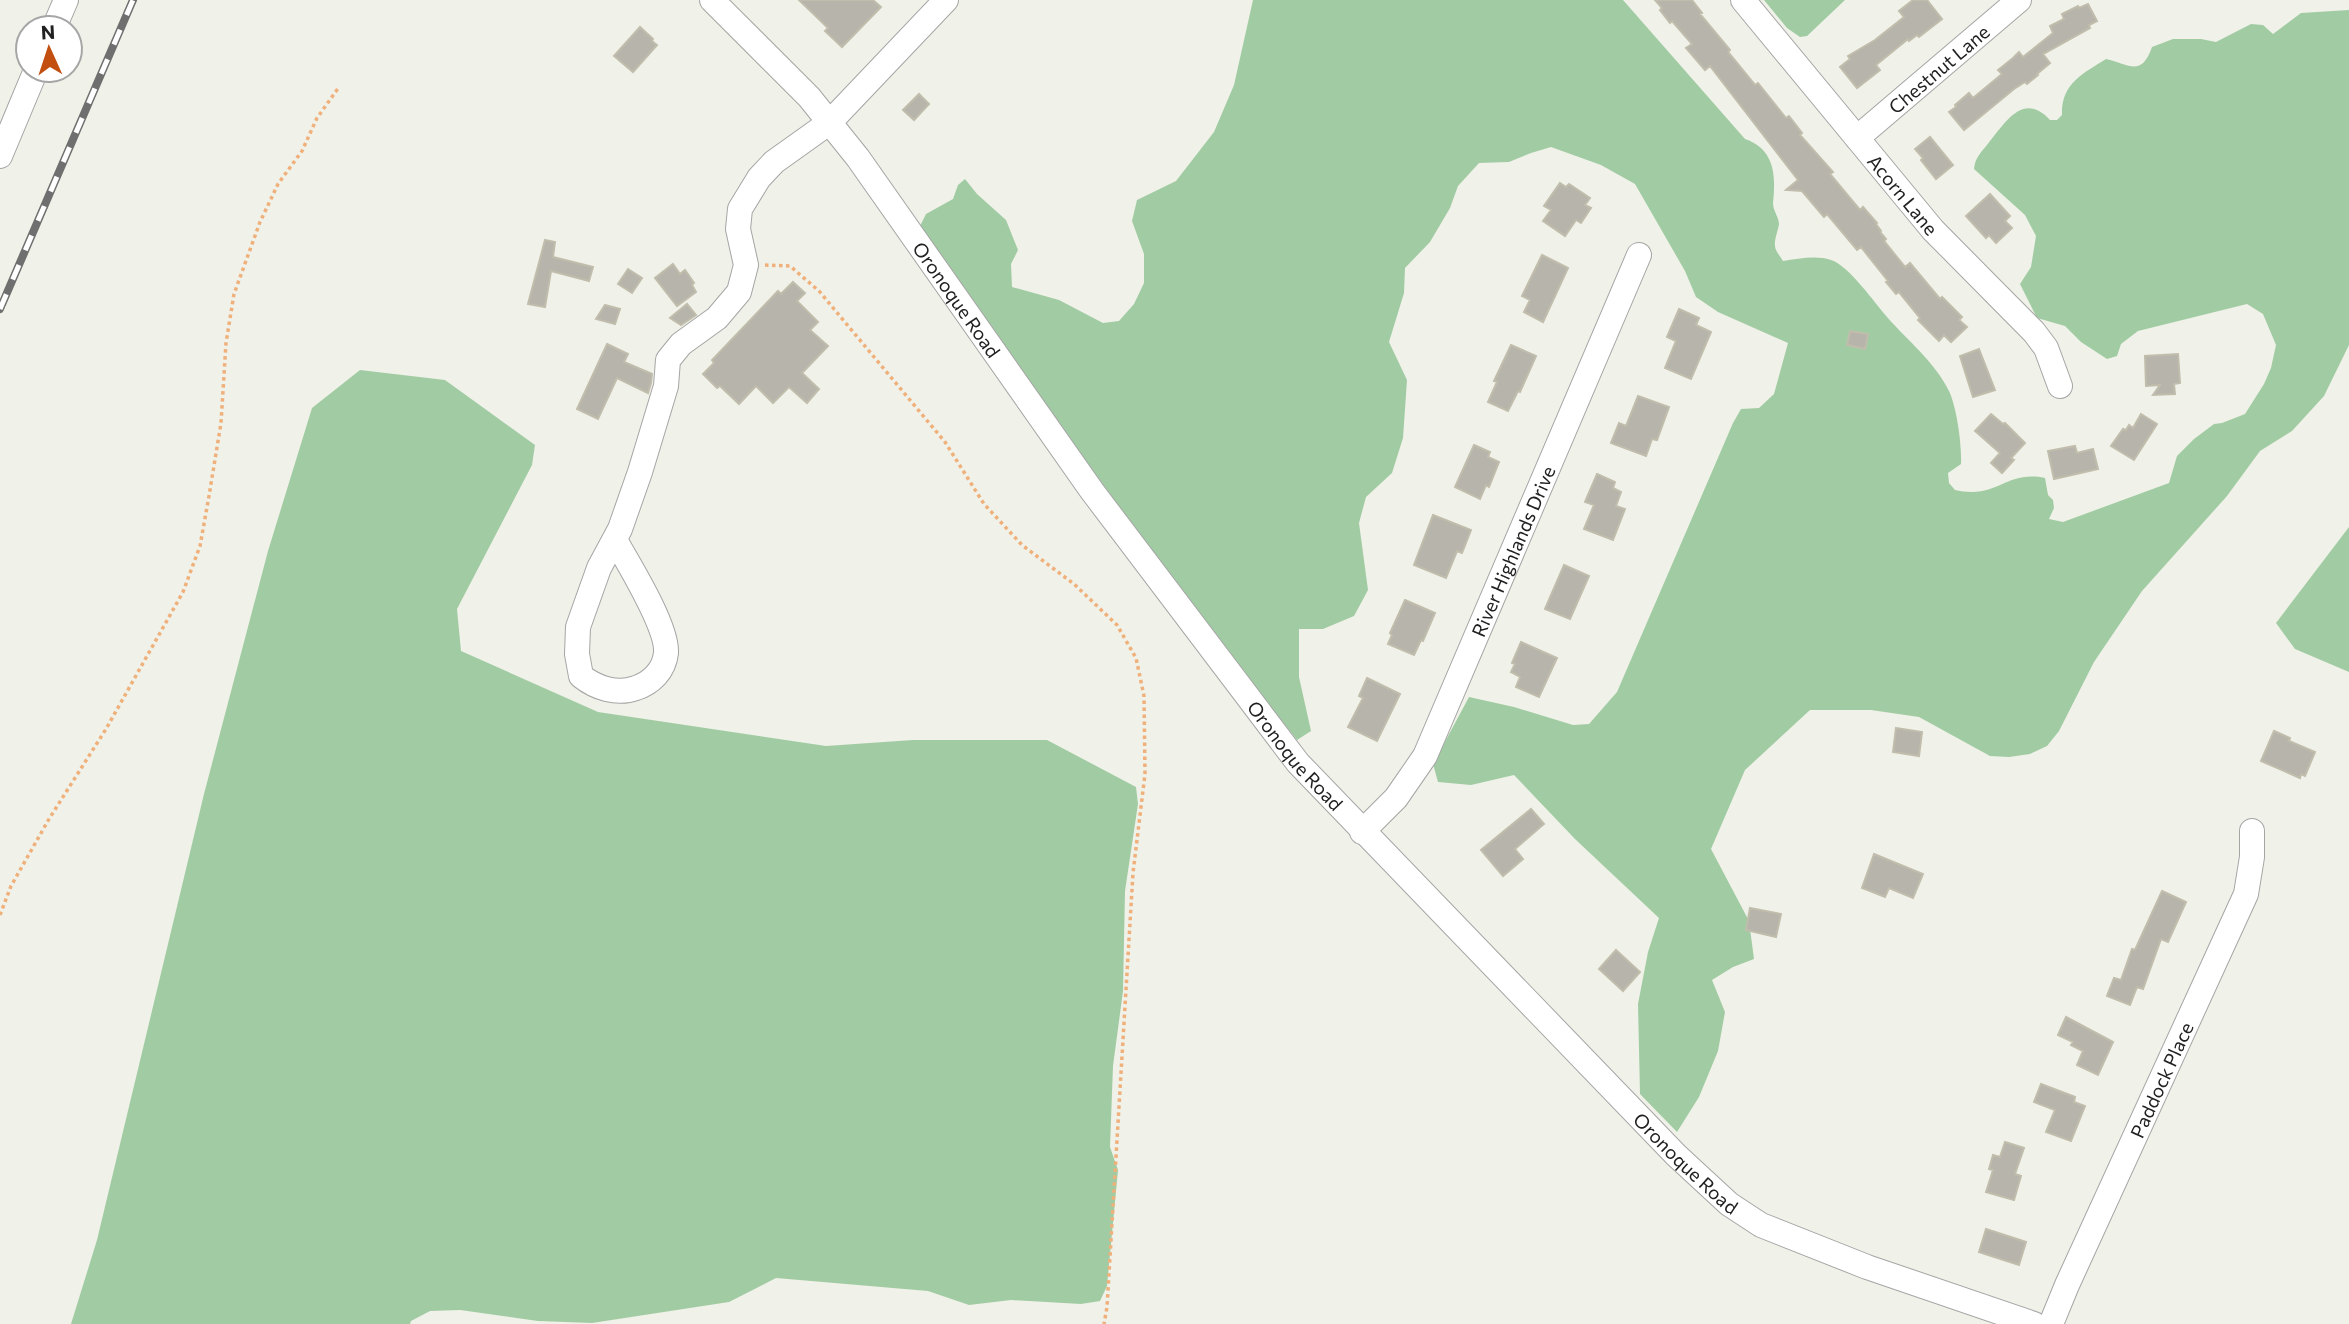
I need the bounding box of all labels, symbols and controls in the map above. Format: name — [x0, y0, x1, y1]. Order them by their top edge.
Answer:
north arrow — [14, 14, 84, 84]
street label: Chestnut Lane — [1883, 19, 1994, 118]
text: N — [40, 20, 56, 43]
street label: Acorn Lane — [1864, 149, 1943, 239]
street label: Oronoque Road — [909, 237, 1006, 362]
street label: River Highlands Drive — [1466, 462, 1559, 640]
street label: Oronoque Road — [1243, 696, 1348, 815]
street label: Paddock Place — [2125, 1018, 2197, 1141]
street label: Oronoque Road — [1629, 1107, 1743, 1218]

